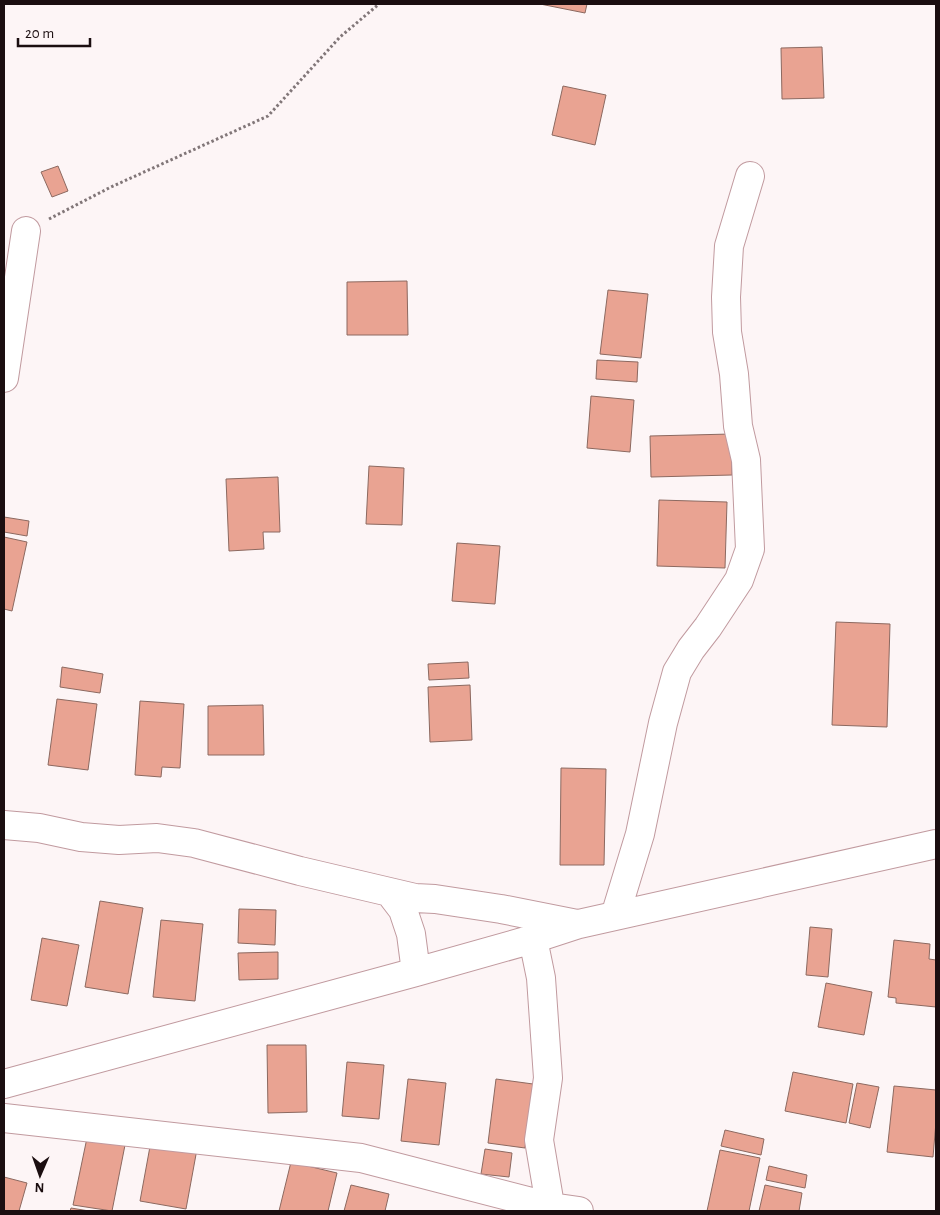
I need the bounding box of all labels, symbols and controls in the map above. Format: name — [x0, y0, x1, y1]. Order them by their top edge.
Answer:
scale bar — [18, 15, 90, 47]
text: 20 m — [25, 26, 54, 41]
north arrow — [15, 1150, 65, 1200]
text: N — [34, 1180, 45, 1194]

